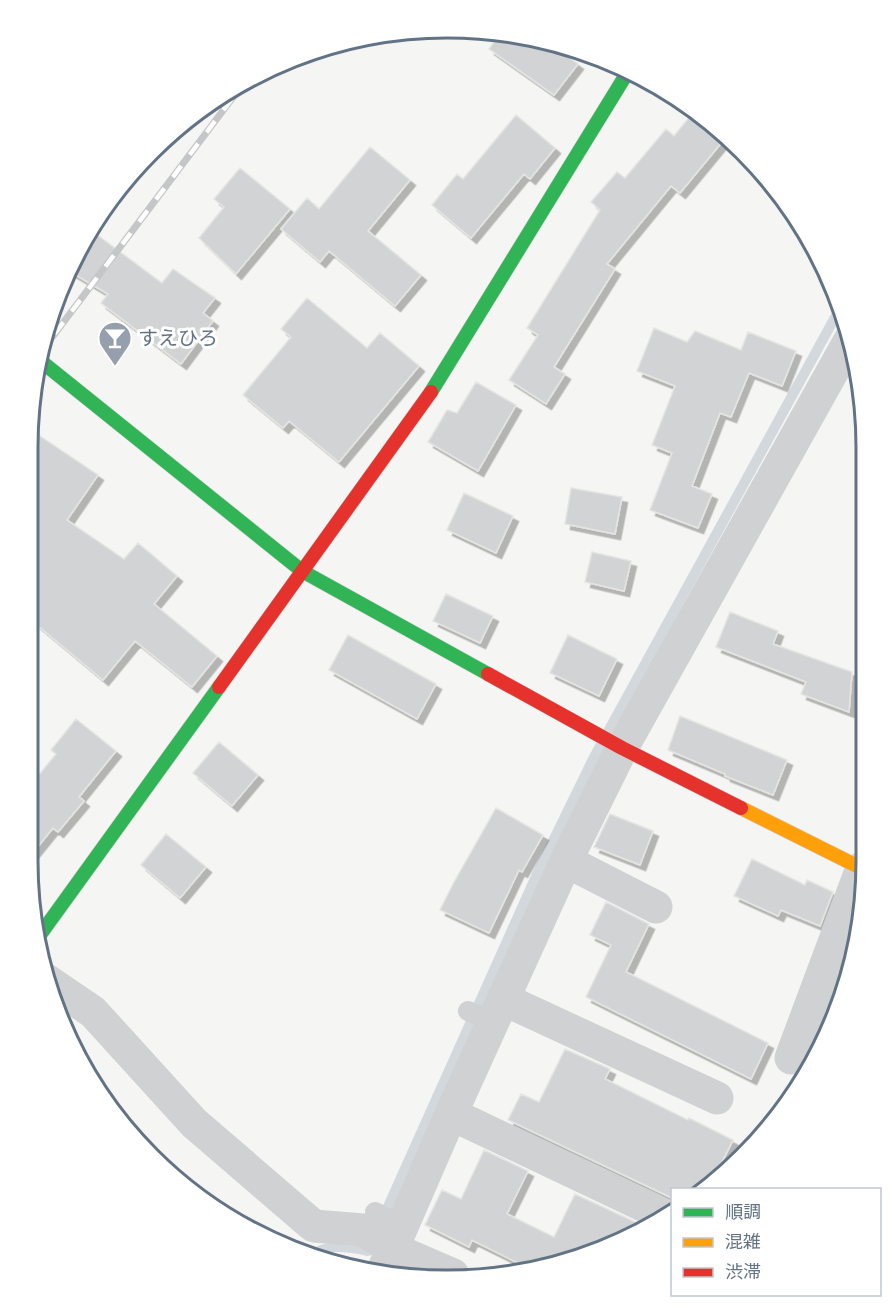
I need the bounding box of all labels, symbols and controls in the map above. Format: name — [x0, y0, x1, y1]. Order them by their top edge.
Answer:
bar icon: すえひろ — [97, 320, 133, 367]
place label: すえひろ — [138, 327, 218, 349]
legend — [671, 1188, 881, 1296]
text: 順調 — [725, 1202, 761, 1222]
text: 混雑 — [725, 1232, 761, 1252]
text: 渋滞 — [725, 1262, 761, 1282]

